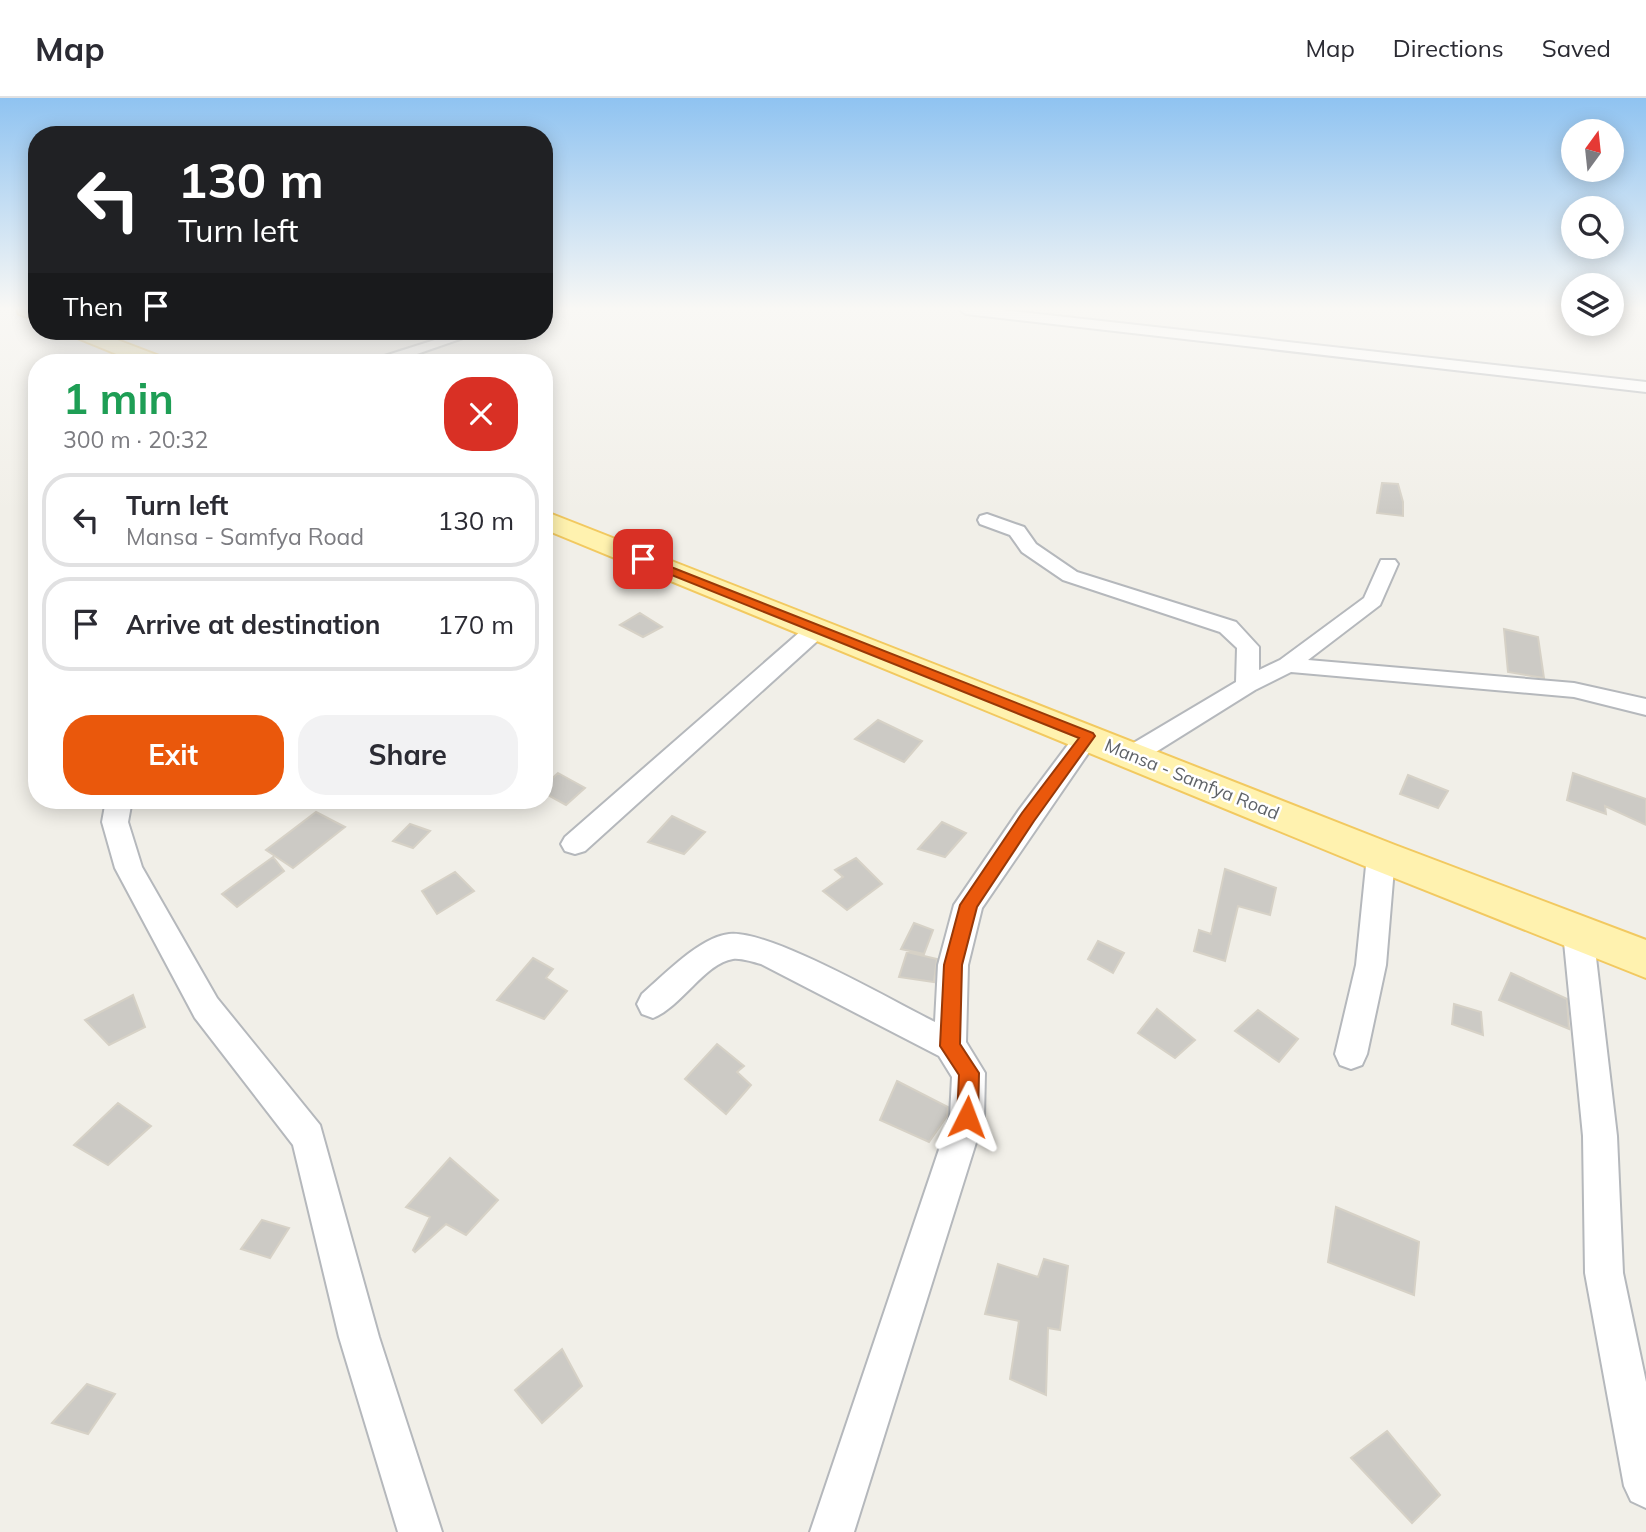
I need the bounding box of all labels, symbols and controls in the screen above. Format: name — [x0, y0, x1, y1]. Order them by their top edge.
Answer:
text: Map — [35, 28, 105, 69]
text: Map — [1305, 33, 1355, 63]
text: Directions — [1393, 33, 1504, 63]
text: Saved — [1542, 33, 1611, 63]
north arrow — [1561, 119, 1624, 182]
map controls — [1561, 119, 1624, 336]
text: 130 m — [178, 149, 324, 210]
icon: left — [63, 154, 154, 245]
button: search — [1561, 196, 1624, 259]
text: Turn left — [178, 210, 298, 250]
button: layers — [1561, 273, 1624, 336]
icon: arrive — [137, 287, 175, 325]
text: Then — [63, 290, 123, 323]
text: 1 min — [63, 372, 174, 425]
button: close — [444, 377, 518, 451]
text: 300 m · 20:32 — [63, 425, 208, 454]
text: Turn left — [126, 489, 228, 522]
icon: left — [67, 501, 105, 539]
text: 130 m — [438, 504, 514, 537]
text: Mansa - Samfya Road — [126, 522, 364, 551]
pin — [613, 529, 673, 589]
icon: arrive — [624, 540, 662, 578]
icon: arrive — [67, 605, 105, 643]
text: Arrive at destination — [126, 608, 381, 641]
text: 170 m — [438, 608, 514, 641]
button: Exit — [63, 715, 284, 795]
button: Share — [298, 715, 518, 795]
street label: Mansa - Samfya Road — [1101, 733, 1283, 825]
position arrow — [930, 1080, 1004, 1154]

